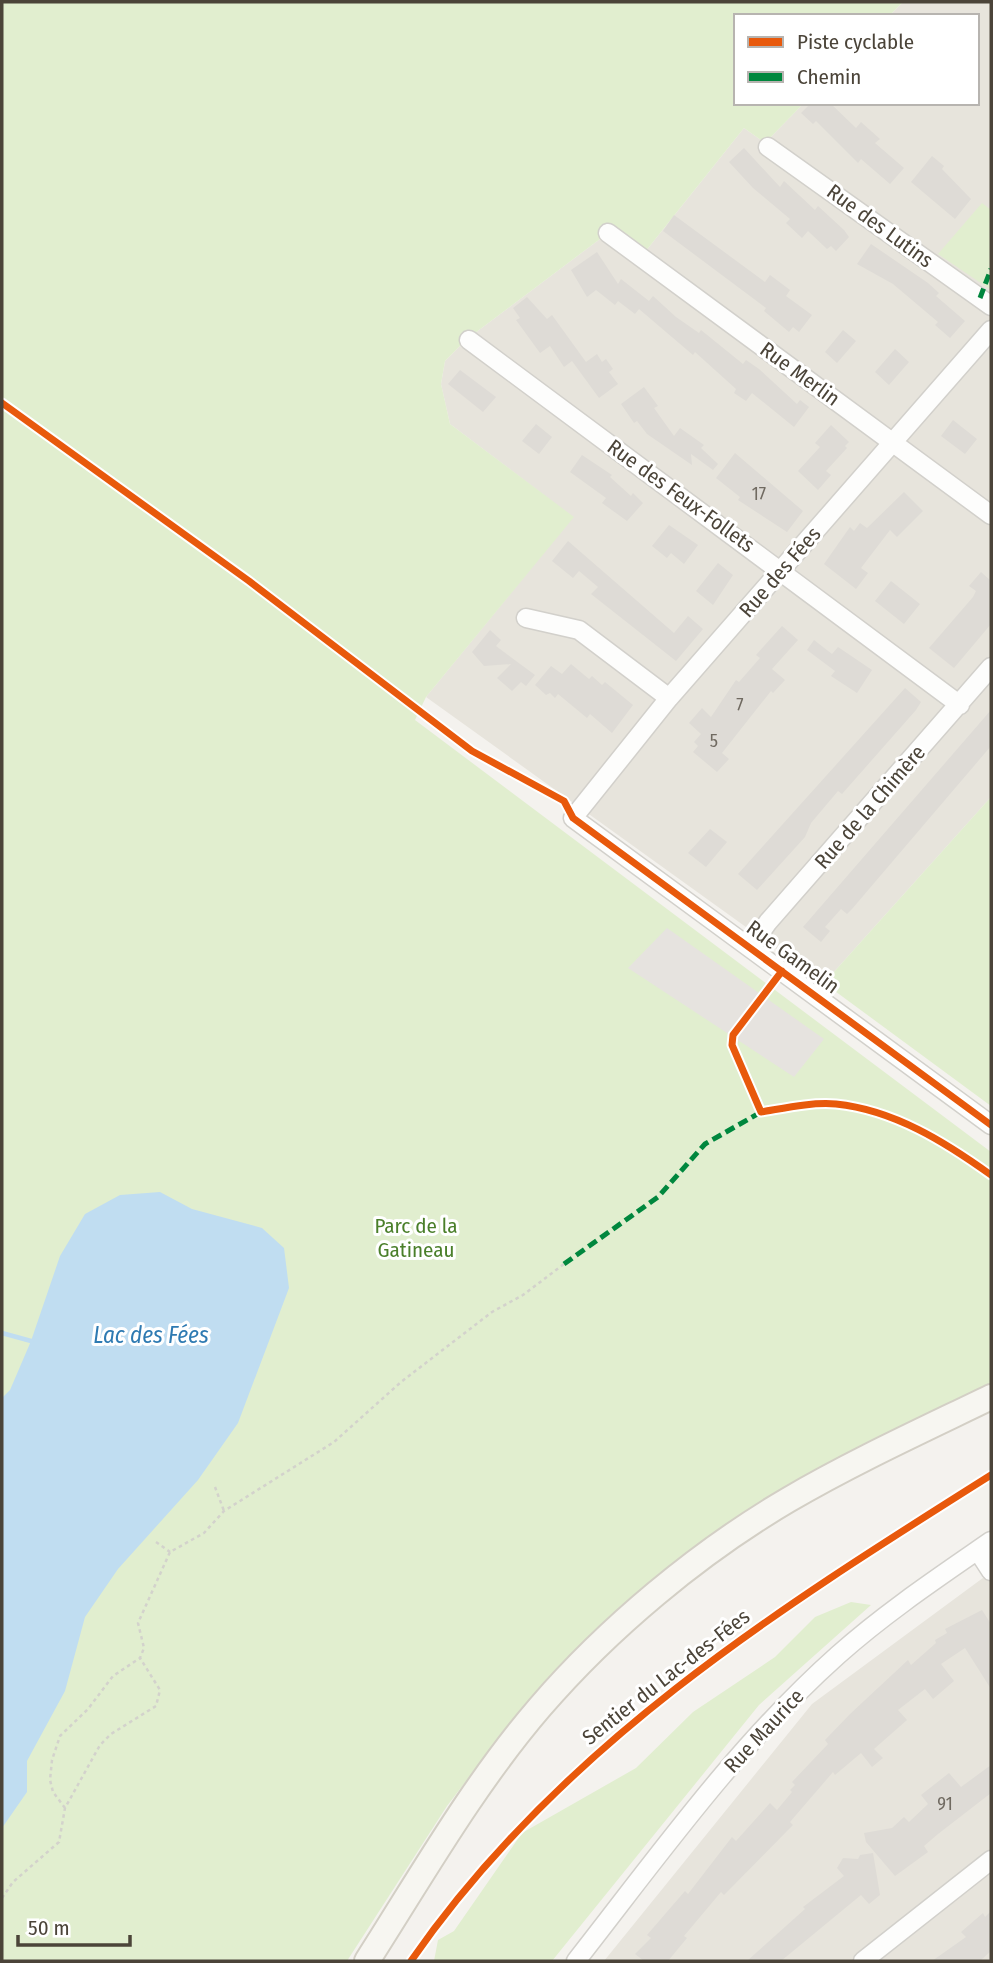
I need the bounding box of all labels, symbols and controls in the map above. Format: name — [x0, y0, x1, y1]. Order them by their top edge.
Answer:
legend — [734, 14, 979, 105]
text: Piste cyclable — [797, 29, 914, 55]
text: Chemin — [797, 64, 861, 90]
street label: Rue des Lutins — [822, 179, 938, 273]
street label: Rue Merlin — [755, 336, 845, 412]
street label: Rue des Feux-Follets — [602, 434, 760, 558]
house number: 17 — [752, 483, 766, 505]
street label: Rue des Fées — [734, 521, 826, 623]
house number: 7 — [736, 694, 744, 716]
house number: 5 — [710, 730, 718, 752]
street label: Rue de la Chimère — [809, 740, 931, 874]
street label: Rue Gamelin — [741, 915, 845, 999]
park label: Parc de la Gatineau — [374, 1213, 458, 1263]
water label: Lac des Fées — [93, 1321, 209, 1349]
street label: Sentier du Lac-des-Fées — [577, 1604, 755, 1750]
street label: Rue Maurice — [719, 1684, 809, 1778]
house number: 91 — [937, 1793, 953, 1815]
scale bar — [18, 1904, 130, 1948]
text: 50 m — [28, 1915, 70, 1941]

